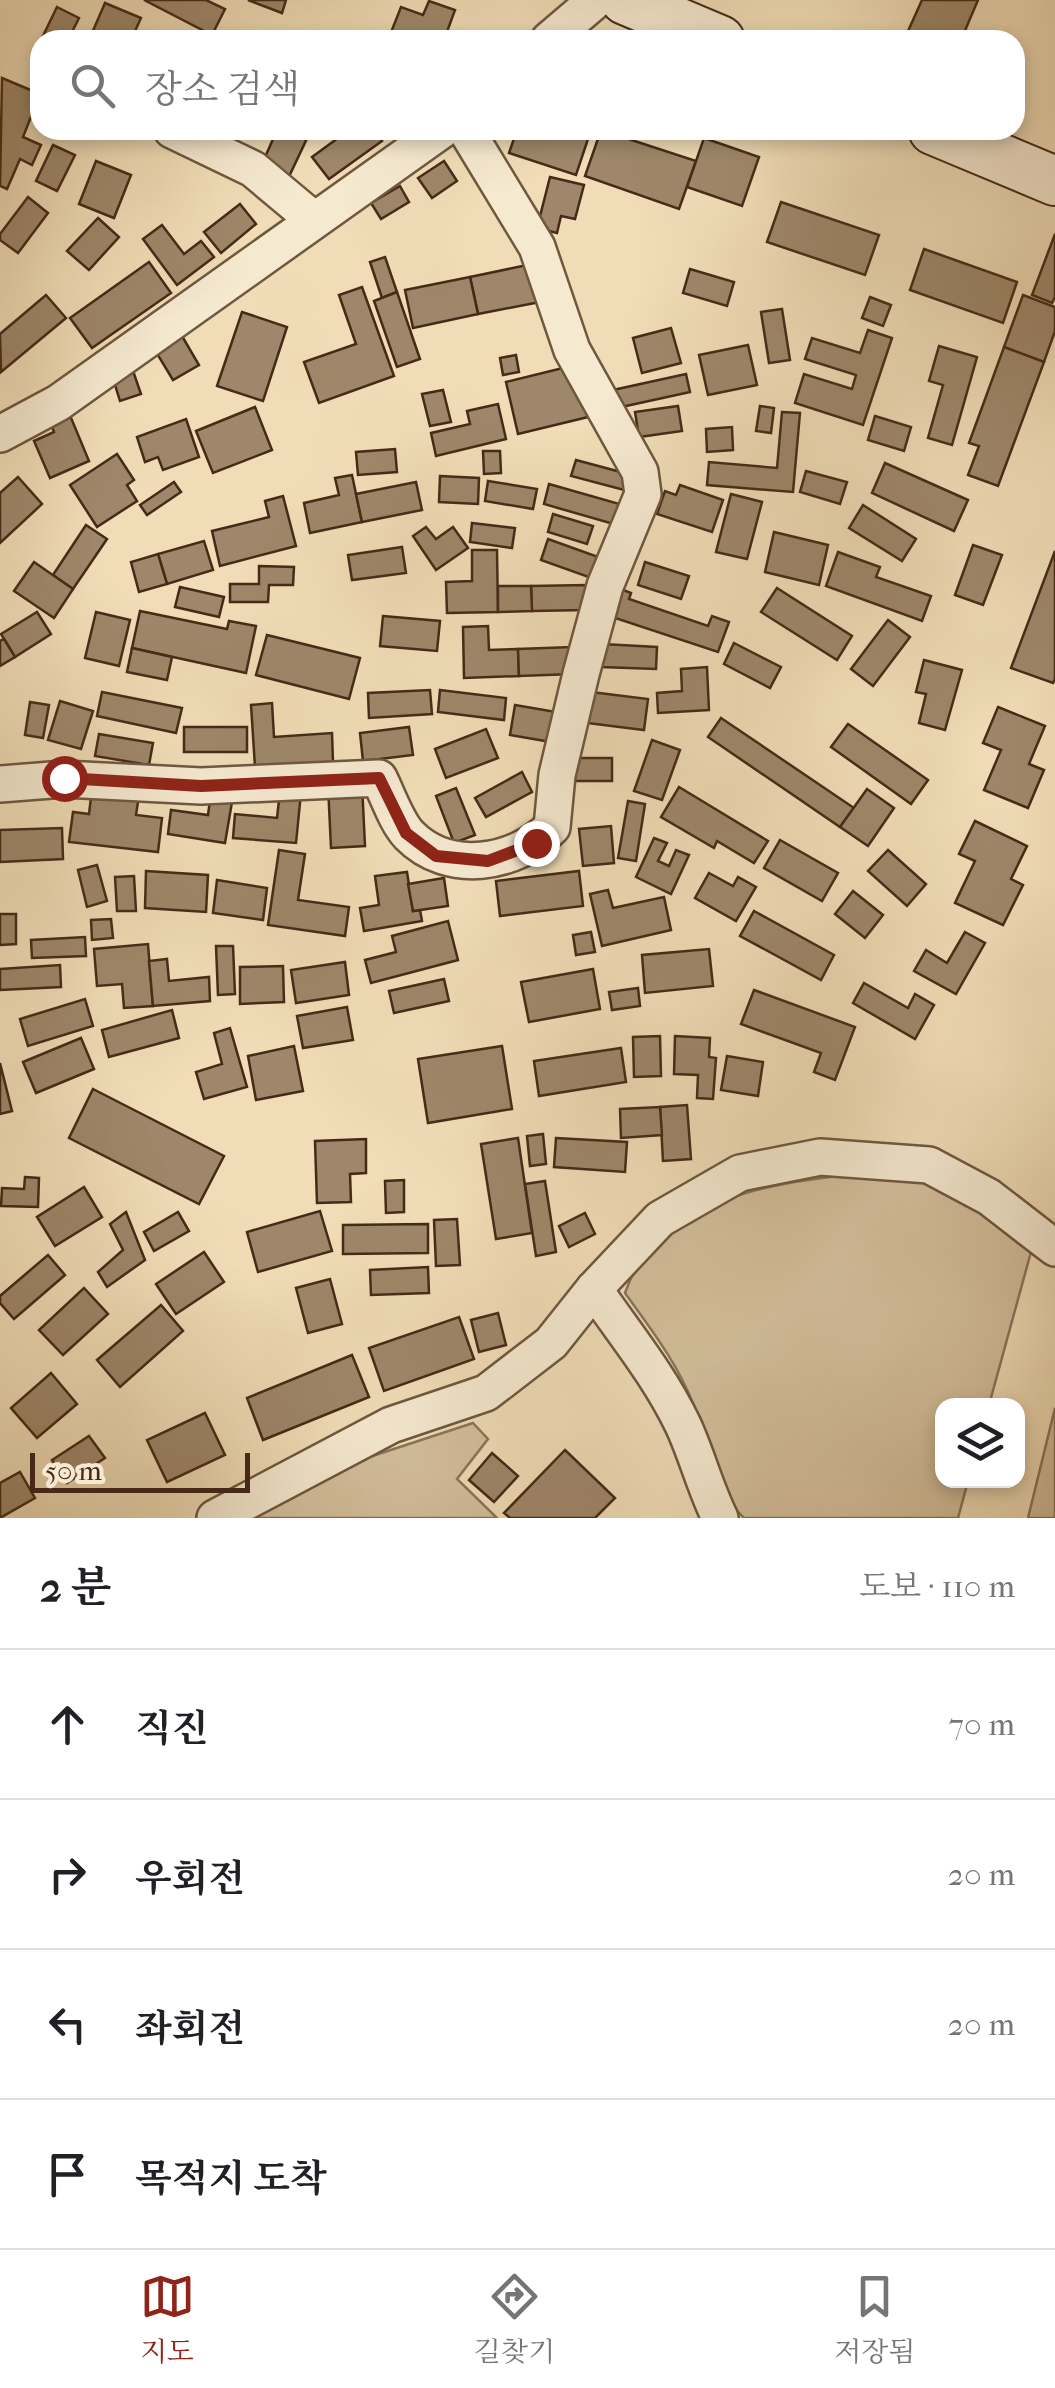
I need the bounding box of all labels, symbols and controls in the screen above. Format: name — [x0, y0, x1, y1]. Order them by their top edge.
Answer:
search box — [30, 30, 1025, 140]
icon: search — [65, 58, 120, 113]
text: 장소 검색 — [145, 67, 300, 112]
route start — [42, 756, 88, 802]
route end — [514, 821, 560, 867]
map controls — [935, 1398, 1025, 1488]
button: layers — [935, 1398, 1025, 1488]
scale bar — [30, 1448, 250, 1492]
text: 50 m — [45, 1454, 102, 1487]
text: 2 분 — [40, 1563, 111, 1612]
text: 도보 · 110 m — [859, 1568, 1015, 1605]
icon: ahead — [40, 1697, 95, 1752]
text: 직진 — [135, 1706, 208, 1751]
text: 70 m — [949, 1706, 1015, 1743]
icon: right — [40, 1847, 95, 1902]
text: 우회전 — [135, 1856, 245, 1901]
text: 20 m — [947, 1856, 1015, 1893]
icon: left — [40, 1997, 95, 2052]
text: 좌회전 — [135, 2006, 245, 2051]
text: 20 m — [947, 2006, 1015, 2043]
icon: arrive — [40, 2147, 95, 2202]
text: 목적지 도착 — [135, 2156, 327, 2201]
tab: 지도 — [140, 2269, 195, 2369]
tab: 길찾기 — [474, 2269, 555, 2369]
tab: 저장됨 — [834, 2269, 915, 2369]

